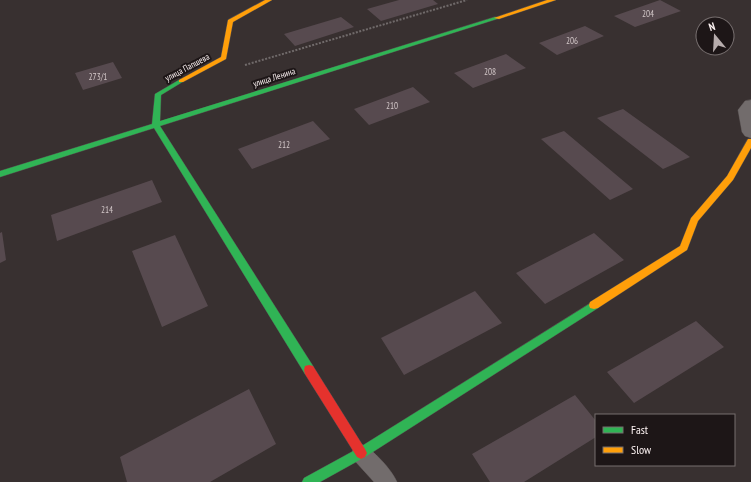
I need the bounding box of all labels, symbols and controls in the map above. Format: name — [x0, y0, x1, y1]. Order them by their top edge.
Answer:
house number: 204 — [642, 8, 654, 19]
north arrow — [695, 16, 735, 56]
text: N — [707, 19, 717, 34]
house number: 206 — [566, 35, 578, 46]
street label: улица Папшева — [163, 50, 212, 83]
street label: улица Ленина — [251, 65, 297, 89]
house number: 208 — [484, 66, 496, 77]
house number: 273/1 — [89, 71, 107, 82]
house number: 210 — [386, 100, 398, 111]
house number: 212 — [278, 139, 290, 150]
house number: 214 — [101, 204, 113, 215]
legend — [595, 414, 735, 466]
text: Fast — [631, 422, 649, 437]
text: Slow — [631, 442, 652, 457]

